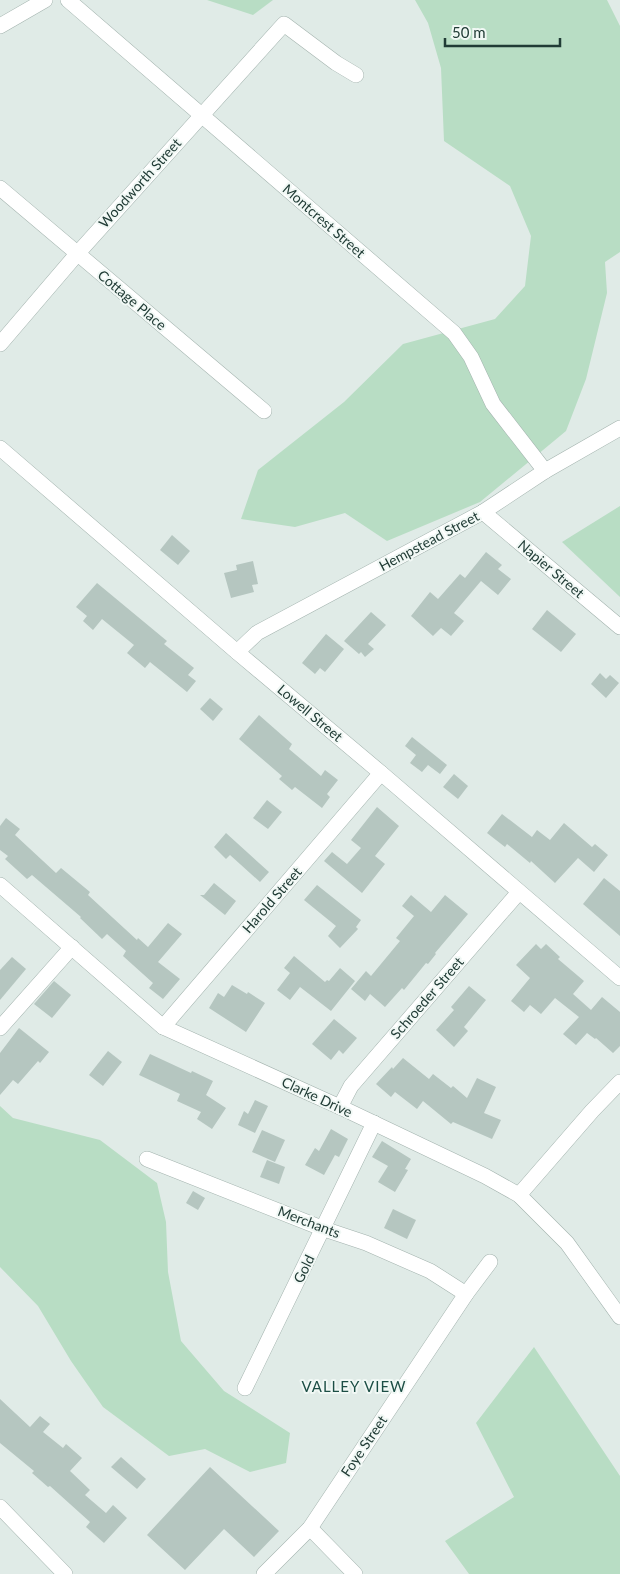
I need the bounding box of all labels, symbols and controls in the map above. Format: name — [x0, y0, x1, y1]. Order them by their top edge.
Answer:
scale bar — [445, 15, 560, 47]
text: 50 m — [452, 23, 486, 41]
street label: Woodworth Street — [95, 134, 184, 231]
street label: Montcrest Street — [280, 180, 369, 261]
street label: Cottage Place — [95, 266, 170, 333]
street label: Hempstead Street — [376, 507, 482, 574]
street label: Napier Street — [515, 536, 588, 601]
street label: Lowell Street — [274, 680, 346, 745]
street label: Harold Street — [238, 863, 305, 936]
street label: Schroeder Street — [387, 953, 467, 1042]
street label: Clarke Drive — [279, 1073, 355, 1120]
street label: Merchants — [276, 1202, 343, 1241]
street label: Gold — [290, 1252, 318, 1286]
district label: VALLEY VIEW — [301, 1377, 407, 1395]
street label: Foye Street — [337, 1412, 390, 1479]

